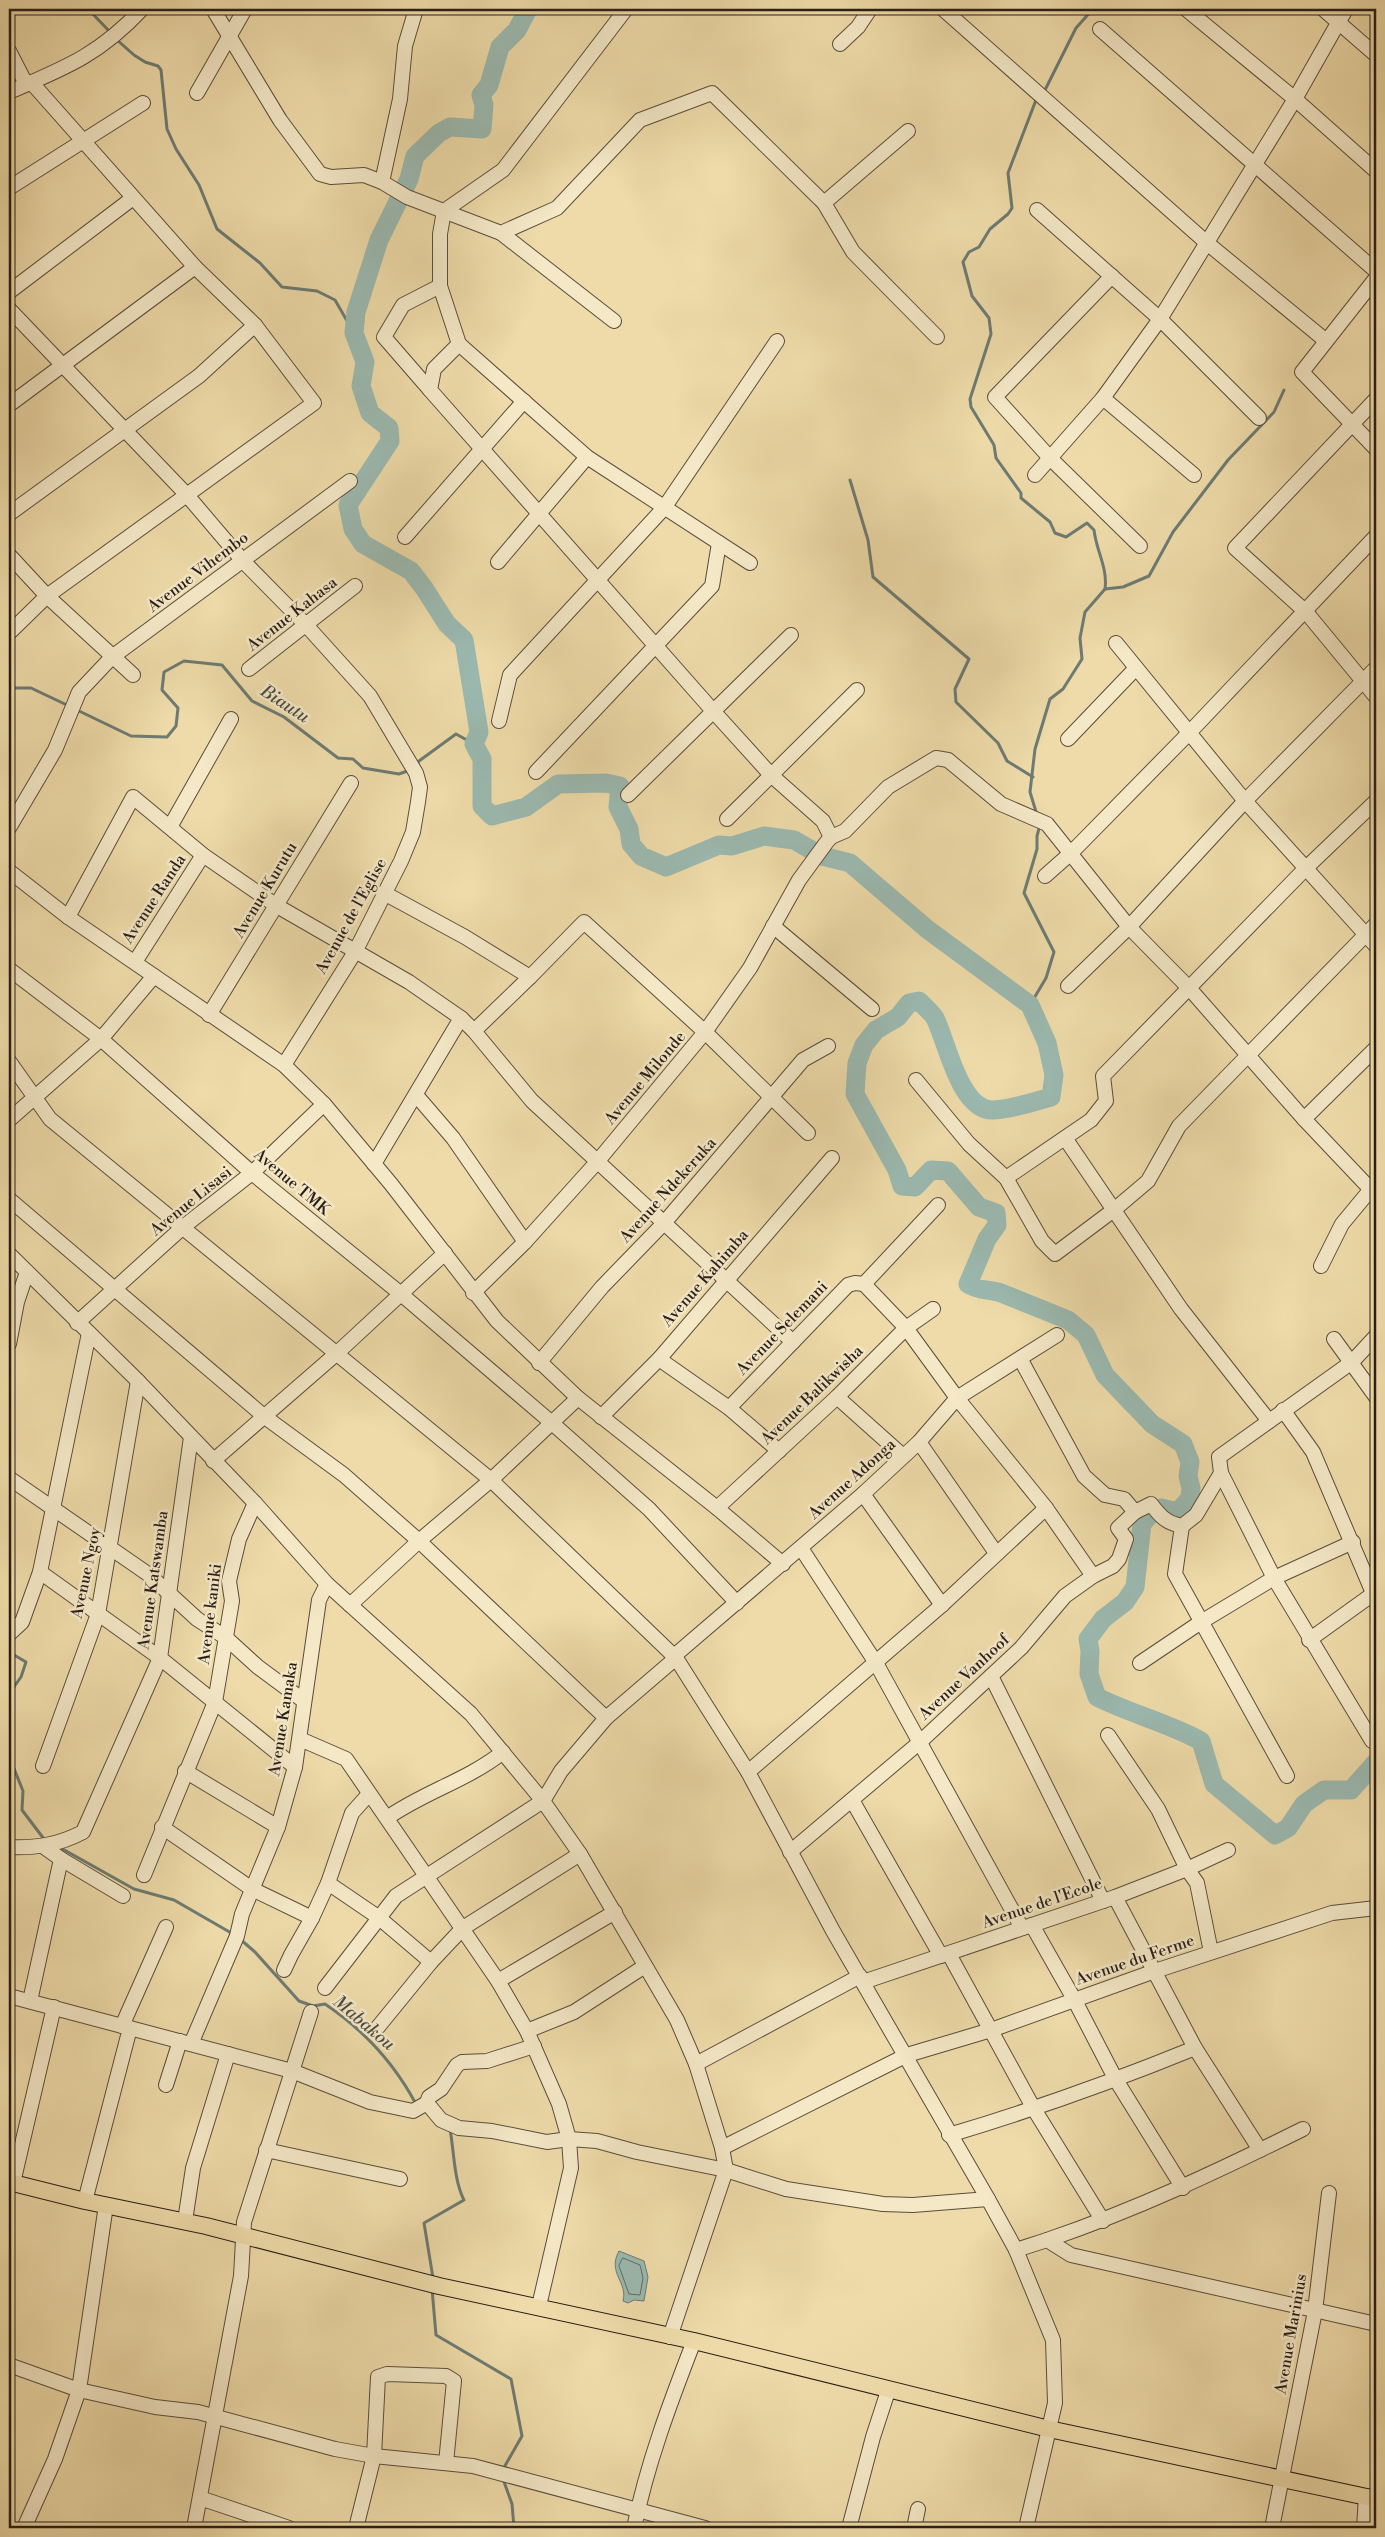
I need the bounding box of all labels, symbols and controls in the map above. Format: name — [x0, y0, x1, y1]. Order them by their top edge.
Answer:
street label: Avenue Vihembo — [143, 527, 253, 617]
street label: Avenue Kahasa — [242, 572, 342, 656]
water label: Biautu — [255, 679, 315, 729]
street label: Avenue Kurutu — [228, 838, 301, 942]
street label: Avenue Randa — [117, 850, 191, 948]
street label: Avenue de l'Eglise — [310, 855, 391, 978]
street label: Avenue Milonde — [599, 1027, 690, 1130]
street label: Avenue Ndekeruka — [615, 1133, 721, 1248]
street label: Avenue TMK — [249, 1144, 335, 1220]
street label: Avenue Lisasi — [145, 1162, 236, 1241]
street label: Avenue Kahimba — [657, 1225, 753, 1332]
street label: Avenue Selemani — [731, 1277, 832, 1380]
street label: Avenue Balikwisha — [756, 1340, 868, 1450]
street label: Avenue Adonga — [803, 1434, 901, 1524]
street label: Avenue Katswamba — [133, 1508, 173, 1652]
street label: Avenue Ngoy — [66, 1525, 105, 1621]
street label: Avenue kaniki — [194, 1562, 226, 1667]
street label: Avenue Vanhoof — [914, 1629, 1014, 1725]
street label: Avenue Kamaka — [264, 1660, 302, 1779]
street label: Avenue de l'Ecole — [978, 1873, 1105, 1933]
street label: Avenue du Ferme — [1072, 1930, 1197, 1990]
water label: Mabakou — [328, 1990, 400, 2056]
street label: Avenue Marinius — [1270, 2272, 1311, 2397]

